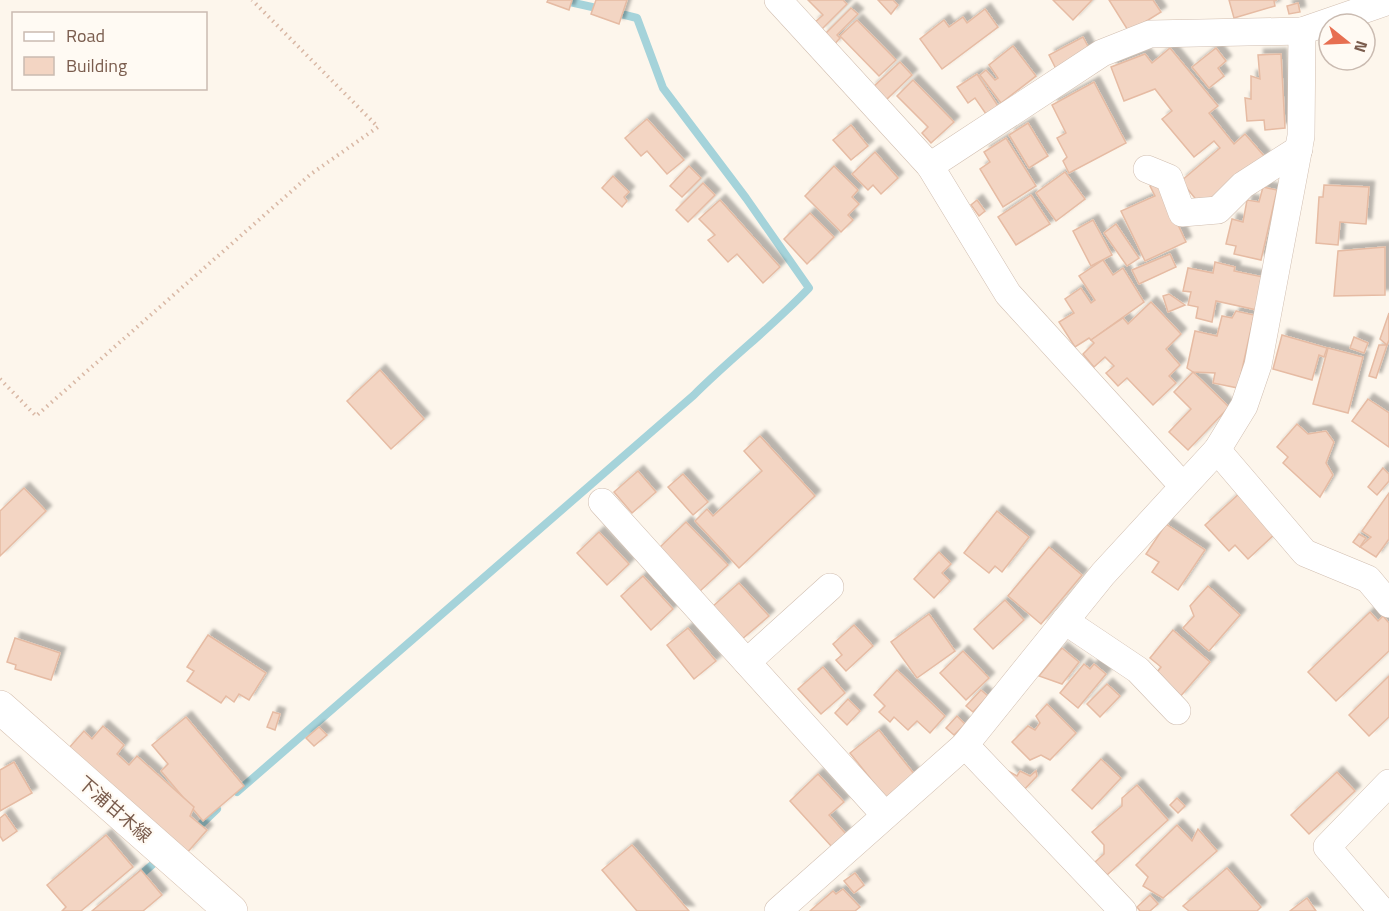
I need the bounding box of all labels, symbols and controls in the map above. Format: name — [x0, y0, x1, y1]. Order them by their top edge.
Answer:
legend — [12, 12, 207, 90]
north arrow — [1317, 12, 1377, 72]
text: Road — [66, 22, 105, 49]
text: N — [1348, 38, 1374, 56]
text: Building — [66, 52, 127, 79]
street label: 下浦甘木線 — [72, 769, 158, 849]

